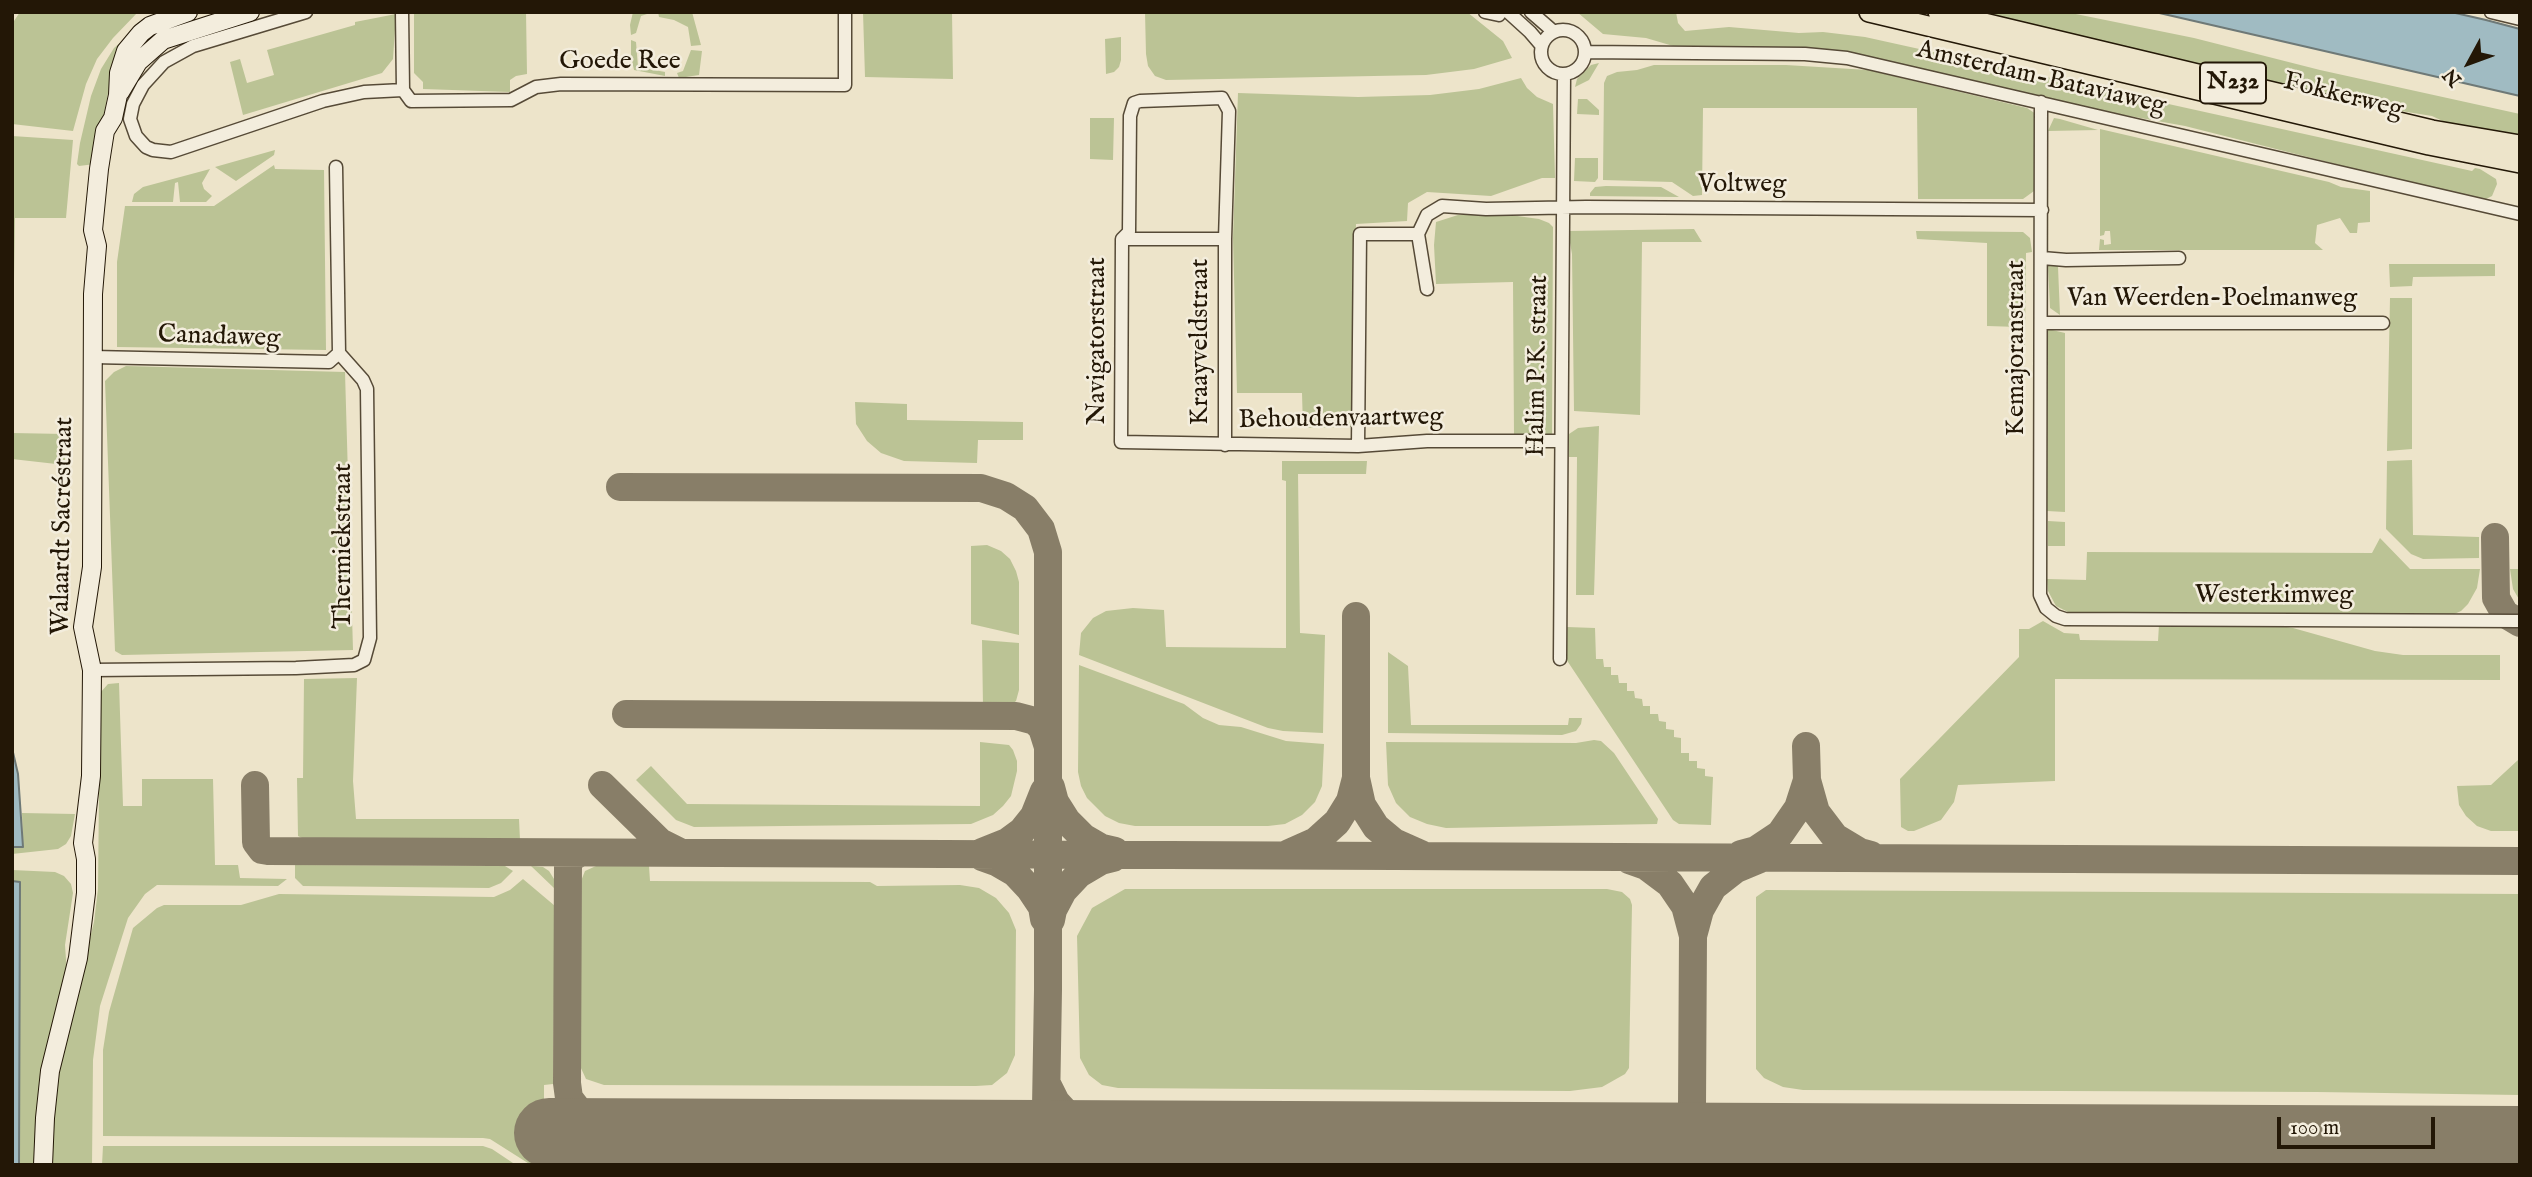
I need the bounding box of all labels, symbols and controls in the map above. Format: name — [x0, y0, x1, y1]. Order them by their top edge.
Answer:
north arrow — [2434, 28, 2504, 98]
street label: Amsterdam-Bataviaweg — [1913, 35, 2169, 123]
street label: Goede Ree — [559, 47, 681, 79]
road number: N232 — [2200, 62, 2266, 104]
text: N — [2439, 63, 2468, 91]
street label: Fokkerweg — [2280, 67, 2406, 127]
street label: Voltweg — [1698, 170, 1786, 202]
street label: Navigatorstraat — [1083, 257, 1115, 425]
street label: Kraayveldstraat — [1186, 259, 1218, 425]
street label: Kemajoranstraat — [2002, 260, 2034, 436]
street label: Halim P.K. straat — [1522, 275, 1556, 457]
street label: Van Weerden-Poelmanweg — [2067, 284, 2357, 316]
street label: Canadaweg — [157, 320, 281, 356]
street label: Behoudenvaartweg — [1238, 403, 1444, 437]
street label: Walaardt Sacréstraat — [46, 417, 82, 635]
street label: Thermiekstraat — [329, 463, 361, 629]
street label: Westerkimweg — [2195, 581, 2353, 613]
scale bar — [2280, 1104, 2438, 1148]
text: 100 m — [2290, 1115, 2339, 1142]

